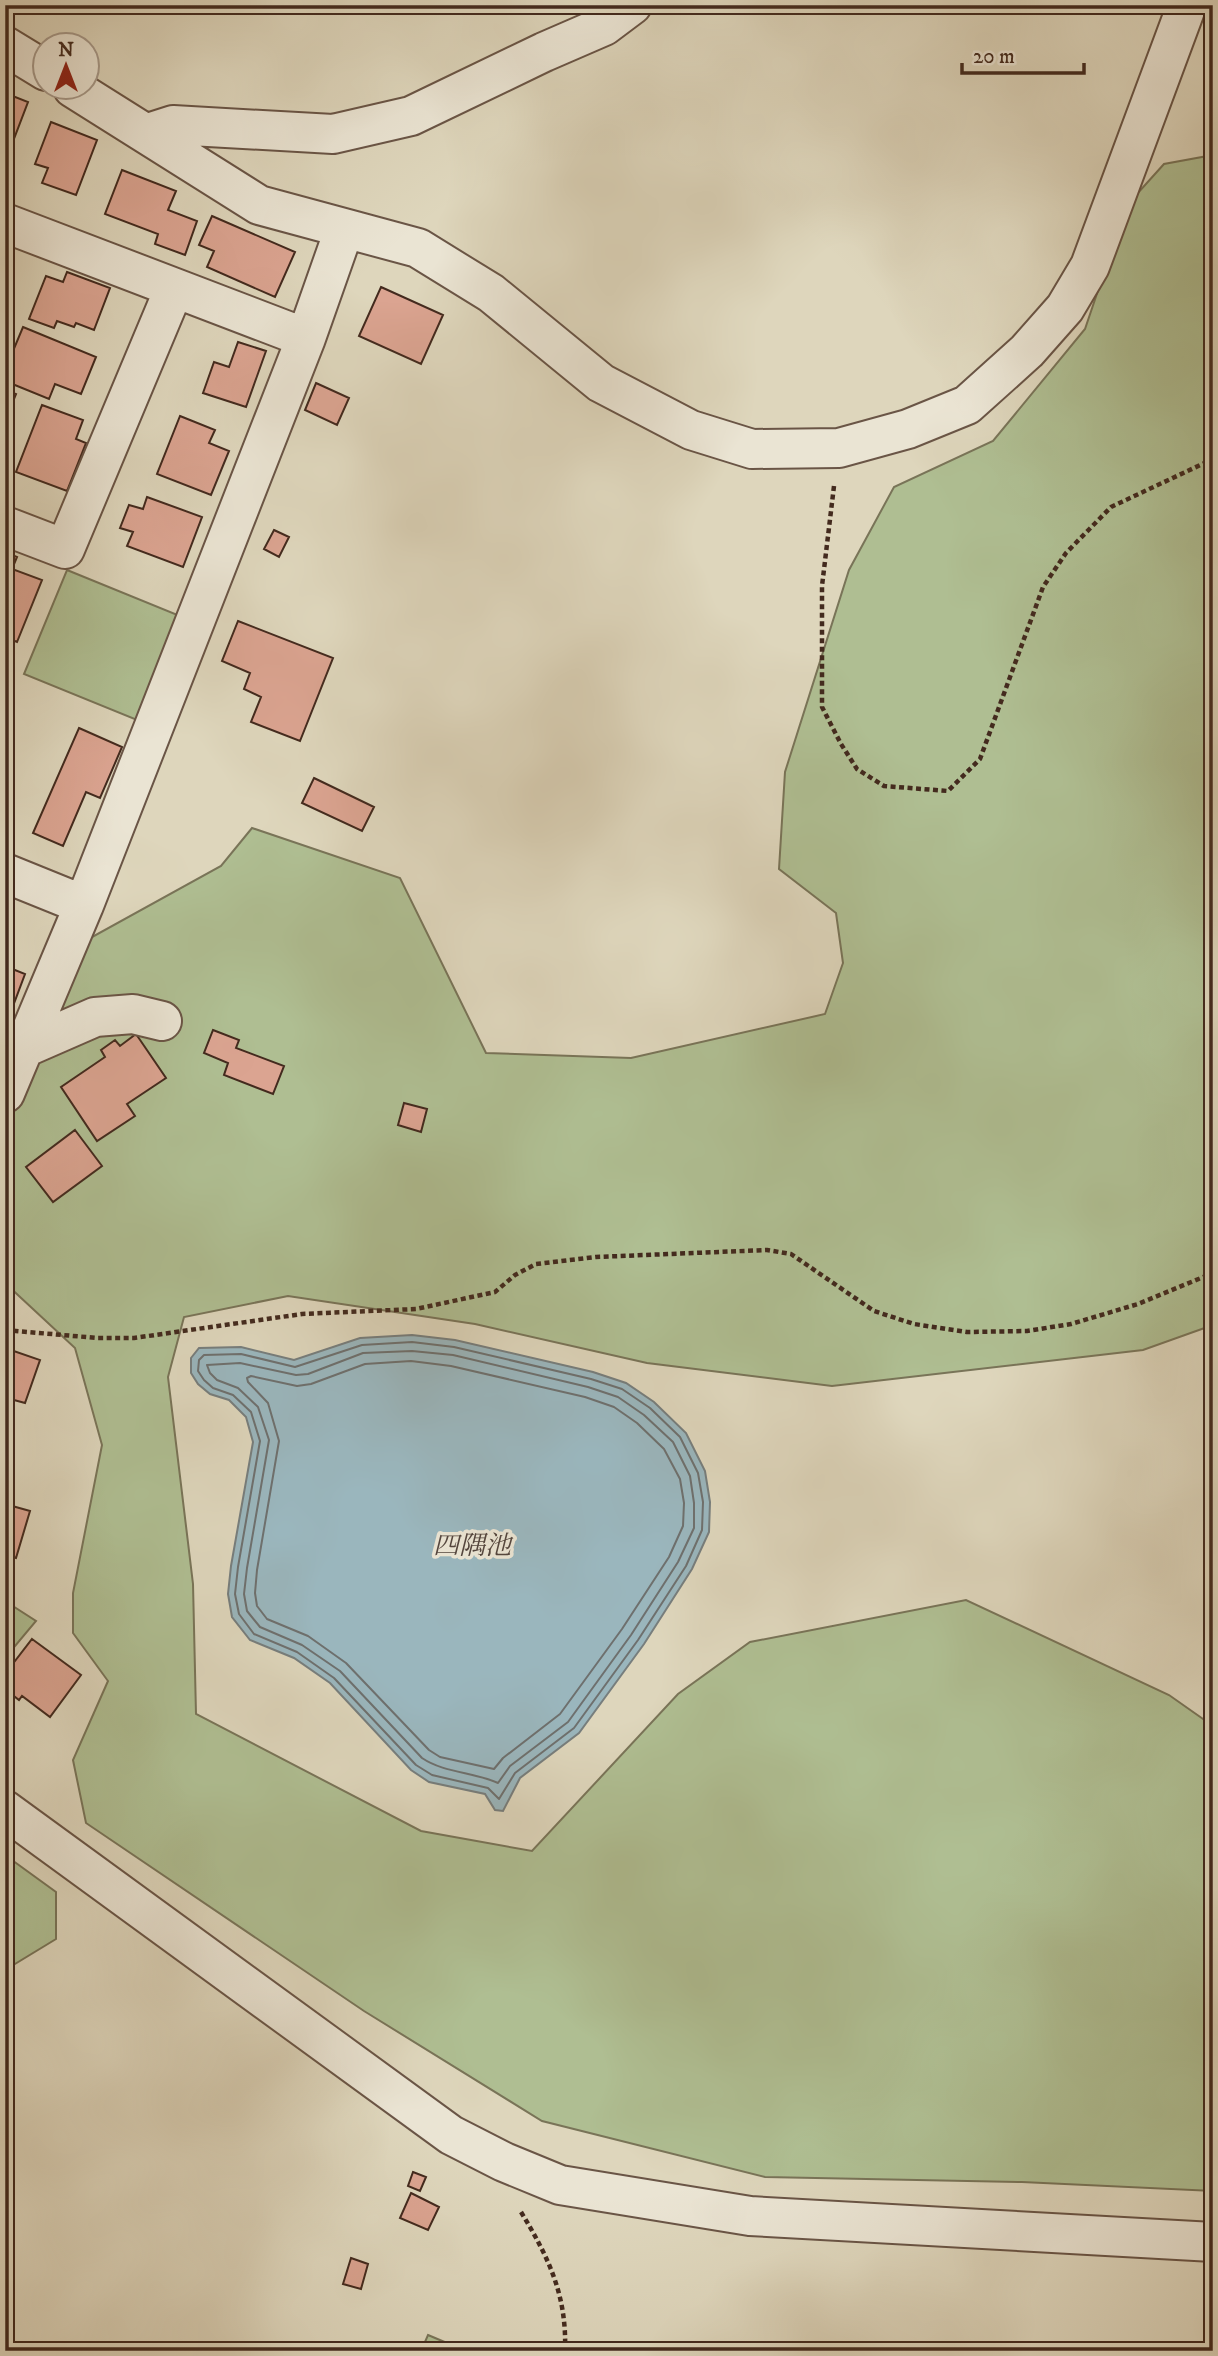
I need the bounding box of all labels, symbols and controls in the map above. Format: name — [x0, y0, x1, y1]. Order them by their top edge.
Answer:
north arrow — [32, 32, 102, 102]
scale bar — [962, 32, 1085, 76]
text: N — [58, 39, 74, 62]
text: 20 m — [973, 44, 1015, 70]
water label: 四隅池 — [433, 1530, 514, 1563]

